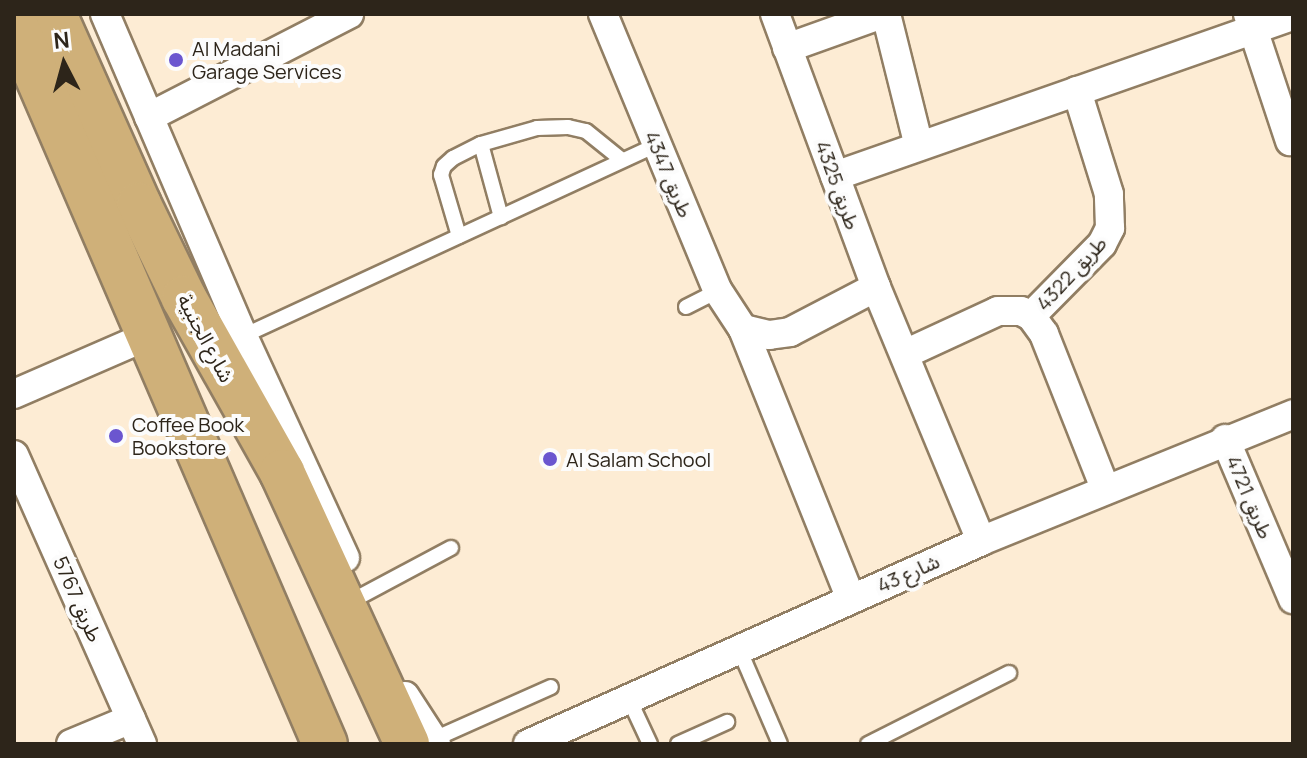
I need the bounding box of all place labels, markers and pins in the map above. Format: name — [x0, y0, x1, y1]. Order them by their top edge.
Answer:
place label: Al Madani Garage Services — [192, 36, 342, 83]
marker: Al Madani Garage Services — [167, 51, 185, 69]
place label: Coffee Book Bookstore — [132, 412, 244, 459]
marker: Coffee Book Bookstore — [107, 427, 125, 445]
place label: Al Salam School — [566, 447, 711, 471]
marker: Al Salam School — [541, 450, 559, 468]

